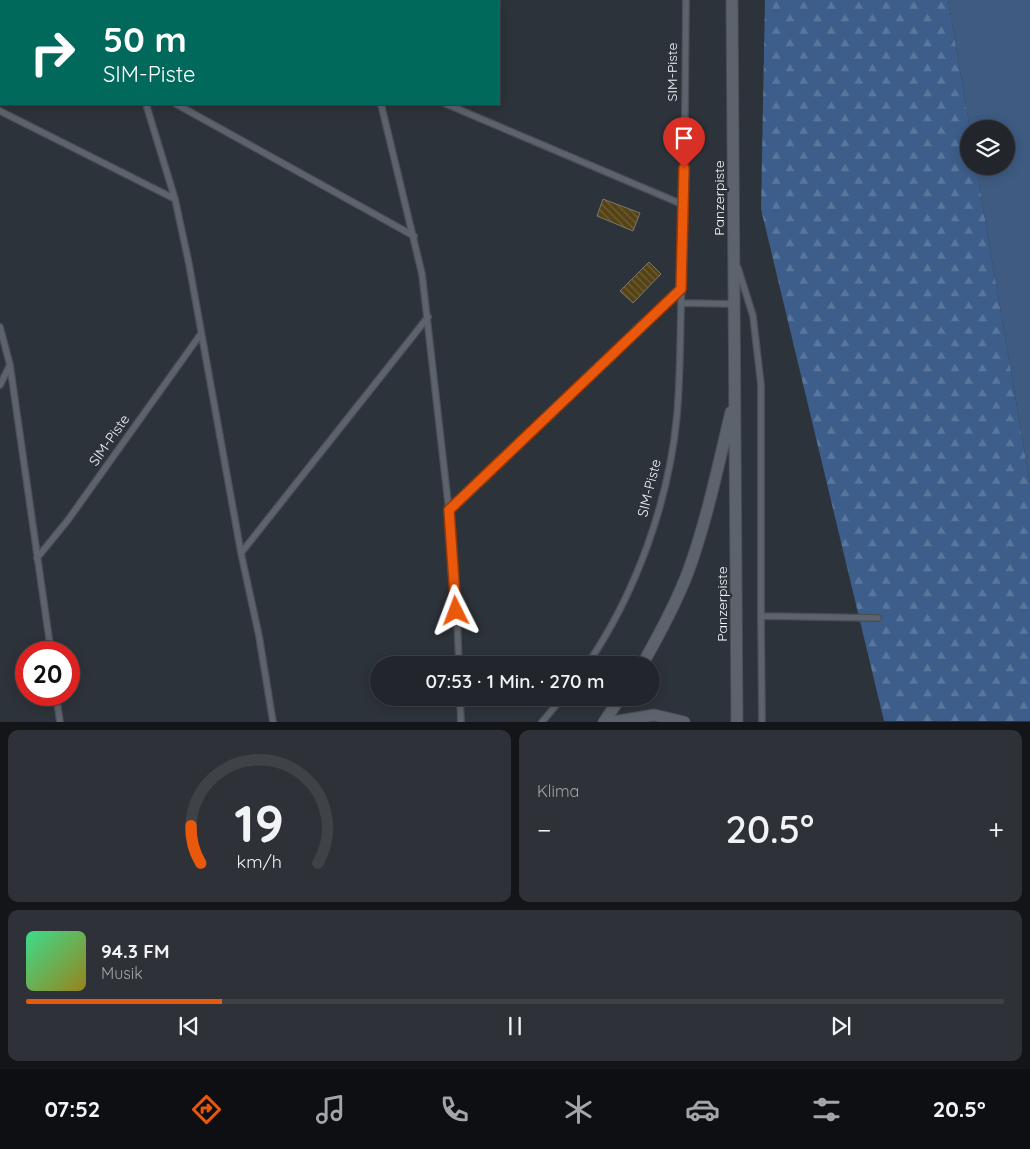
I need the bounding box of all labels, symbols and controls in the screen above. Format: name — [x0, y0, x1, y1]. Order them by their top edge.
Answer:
text: 50 m — [103, 17, 187, 61]
icon: right — [20, 20, 85, 85]
street label: SIM-Piste — [663, 42, 681, 101]
text: SIM-Piste — [103, 60, 196, 88]
pin — [663, 117, 705, 168]
map controls — [960, 120, 1015, 175]
button: layers — [960, 120, 1015, 175]
icon: arrive — [670, 124, 698, 152]
street label: Panzerpiste — [710, 160, 728, 236]
street label: SIM-Piste — [85, 411, 133, 469]
street label: SIM-Piste — [633, 457, 665, 519]
street label: Panzerpiste — [713, 566, 731, 642]
position arrow — [429, 584, 481, 636]
speed limit sign: 20 — [15, 641, 80, 706]
text: 07:53 · 1 Min. · 270 m — [426, 669, 604, 693]
text: Klima — [537, 781, 579, 801]
text: 19 — [235, 790, 284, 855]
text: 20.5° — [725, 805, 814, 853]
text: − — [537, 812, 552, 847]
text: + — [988, 812, 1004, 847]
text: km/h — [237, 850, 282, 872]
text: 94.3 FM — [101, 939, 169, 963]
text: Musik — [101, 963, 143, 983]
icon: previous — [175, 1012, 203, 1040]
icon: pause — [501, 1012, 529, 1040]
icon: next — [827, 1012, 855, 1040]
icon: directions — [189, 1092, 224, 1127]
icon: music — [313, 1092, 348, 1127]
icon: phone — [437, 1092, 472, 1127]
icon: climate — [561, 1092, 596, 1127]
icon: car — [685, 1092, 720, 1127]
icon: filters — [809, 1092, 844, 1127]
text: 07:52 — [44, 1095, 100, 1123]
text: 20.5° — [933, 1095, 986, 1123]

